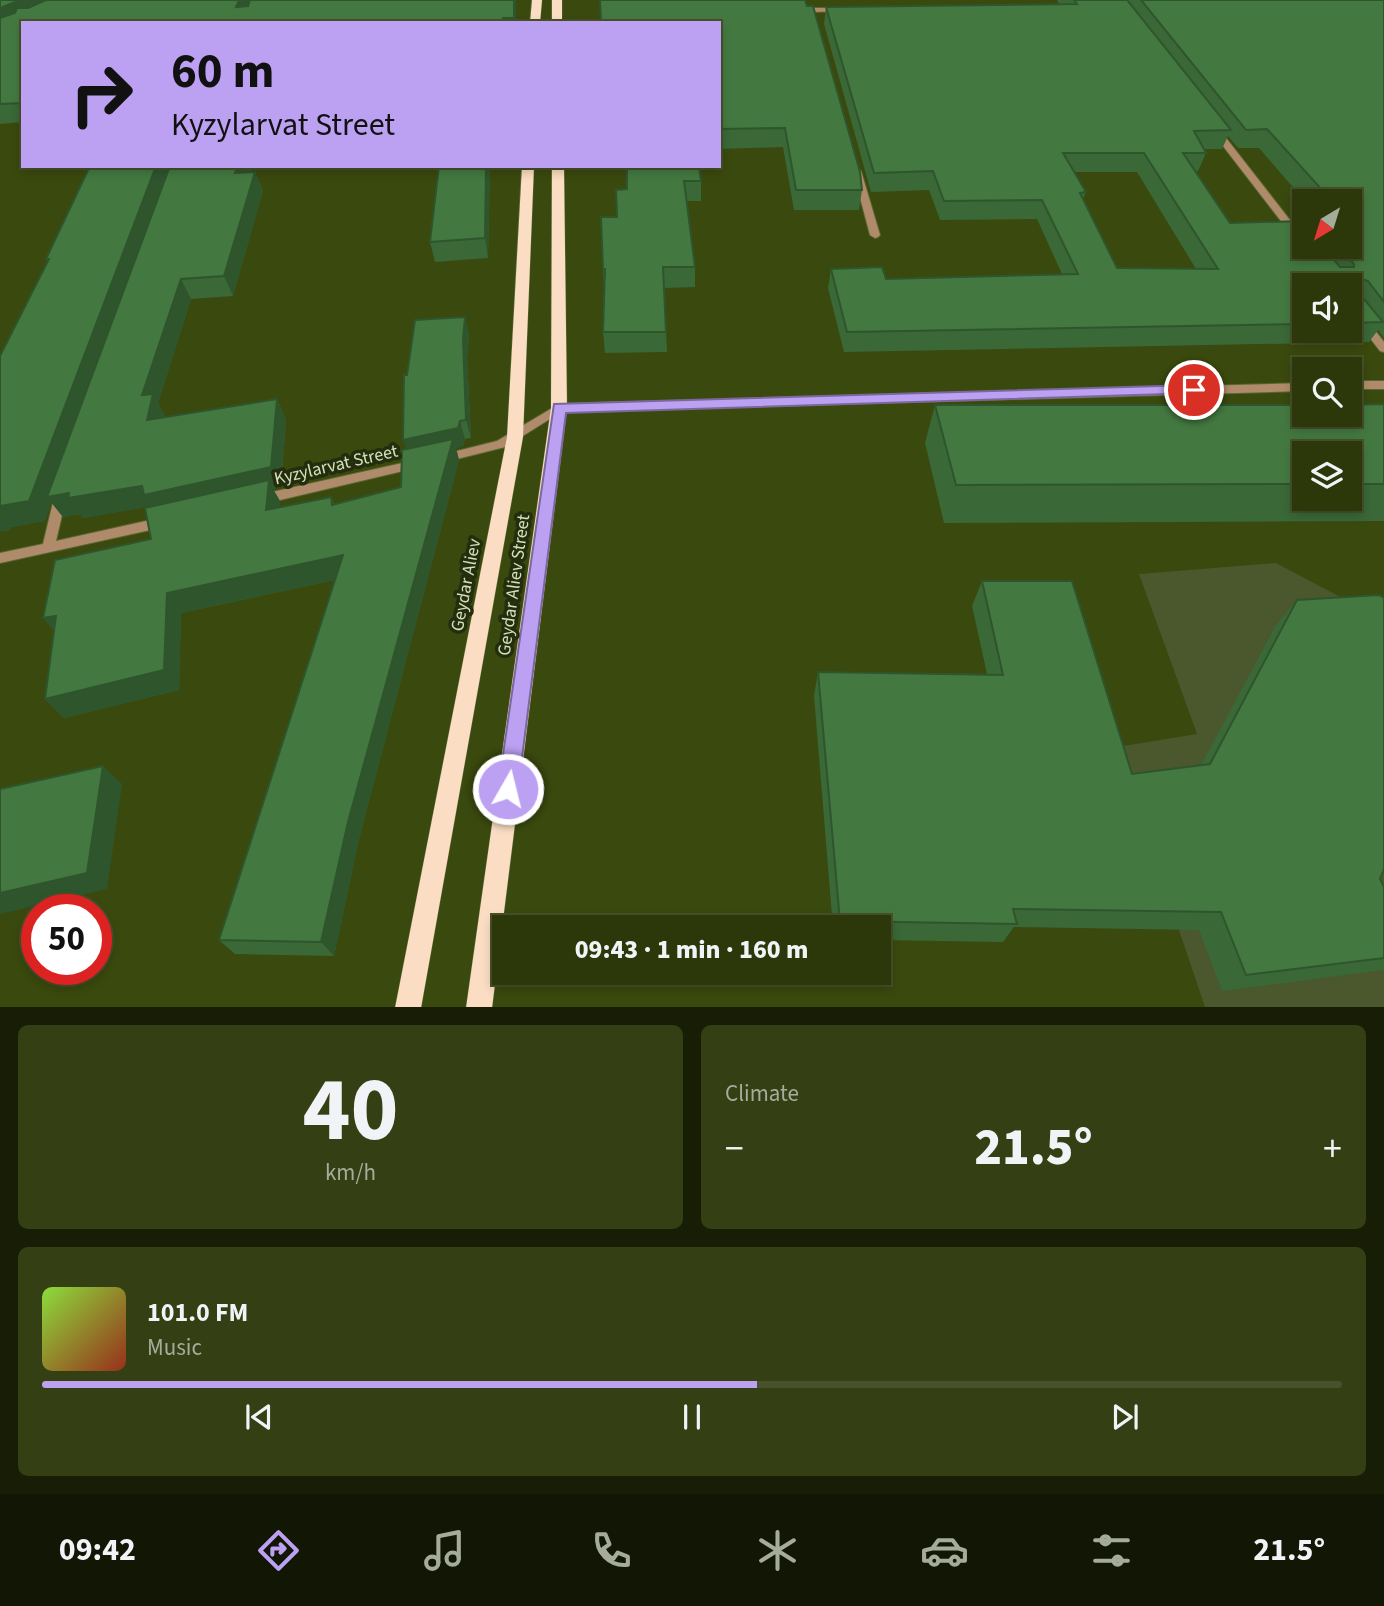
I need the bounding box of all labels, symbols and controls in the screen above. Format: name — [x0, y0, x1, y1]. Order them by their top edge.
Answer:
text: 60 m — [171, 37, 275, 107]
icon: right — [56, 49, 147, 140]
text: Kyzylarvat Street — [171, 102, 395, 148]
north arrow — [1292, 189, 1362, 259]
map controls — [1292, 189, 1362, 511]
button: sound — [1292, 273, 1362, 343]
button: search — [1292, 357, 1362, 427]
pin — [1164, 360, 1224, 420]
icon: arrive — [1175, 371, 1213, 409]
street label: Kyzylarvat Street — [272, 439, 400, 491]
button: layers — [1292, 441, 1362, 511]
street label: Geydar Aliev Street — [492, 513, 536, 657]
street label: Geydar Aliev — [445, 536, 487, 633]
position arrow — [471, 752, 545, 826]
speed limit sign: 50 — [21, 894, 112, 985]
text: 09:43 · 1 min · 160 m — [575, 931, 808, 968]
text: 40 — [302, 1046, 399, 1175]
text: Climate — [725, 1077, 799, 1110]
text: 21.5° — [974, 1111, 1093, 1185]
text: − — [725, 1122, 744, 1176]
text: + — [1323, 1122, 1342, 1176]
text: km/h — [325, 1156, 376, 1189]
text: 101.0 FM — [147, 1294, 248, 1331]
text: Music — [147, 1331, 202, 1364]
icon: previous — [240, 1398, 278, 1436]
icon: pause — [673, 1398, 711, 1436]
icon: next — [1106, 1398, 1144, 1436]
icon: directions — [254, 1526, 303, 1575]
icon: music — [420, 1526, 469, 1575]
icon: phone — [587, 1526, 636, 1575]
icon: climate — [753, 1526, 802, 1575]
icon: car — [920, 1526, 969, 1575]
icon: filters — [1087, 1526, 1136, 1575]
text: 09:42 — [59, 1527, 136, 1573]
text: 21.5° — [1253, 1527, 1325, 1573]

